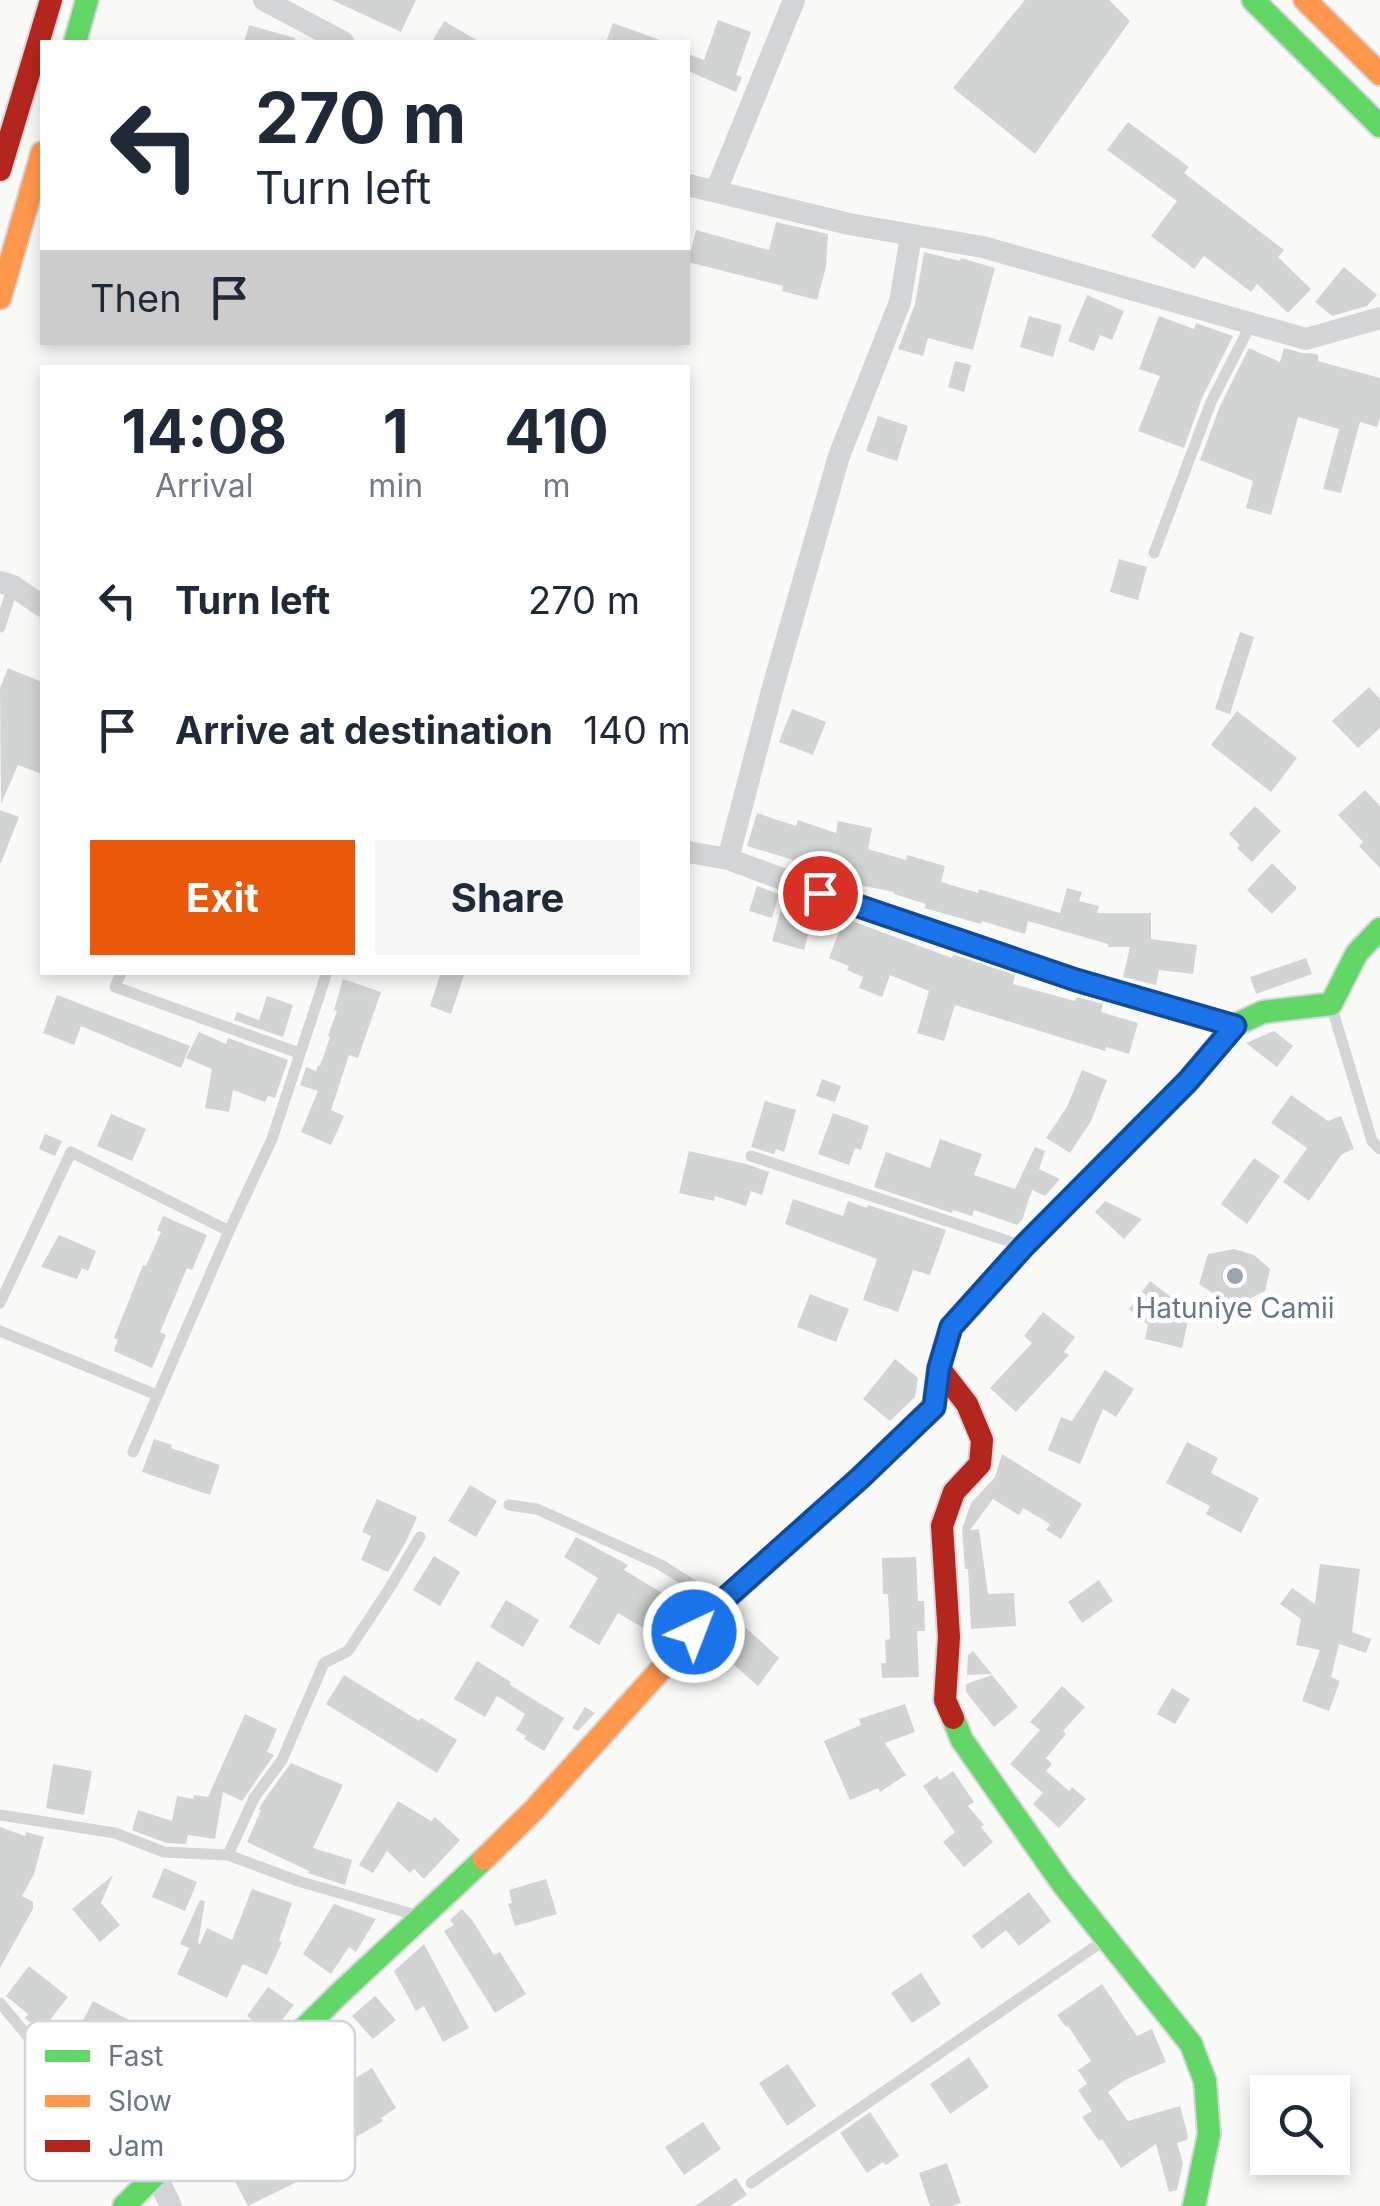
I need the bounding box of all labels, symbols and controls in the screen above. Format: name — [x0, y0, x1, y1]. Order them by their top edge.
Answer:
text: 270 m — [255, 75, 466, 160]
icon: left — [90, 80, 220, 210]
text: Turn left — [255, 160, 431, 215]
icon: arrive — [202, 270, 257, 325]
text: Then — [90, 275, 182, 321]
text: 14:08 — [121, 395, 287, 467]
text: 1 — [383, 395, 409, 467]
text: 410 — [504, 395, 609, 467]
text: Arrival — [155, 466, 253, 505]
text: min — [368, 466, 423, 505]
text: m — [543, 466, 571, 505]
icon: left — [90, 573, 145, 628]
text: Turn left — [175, 577, 330, 623]
text: 270 m — [528, 577, 640, 623]
icon: arrive — [90, 703, 145, 758]
text: Arrive at destination — [175, 707, 553, 753]
text: 140 m — [583, 707, 691, 753]
button: Exit — [90, 840, 355, 955]
button: Share — [375, 840, 640, 955]
pin — [778, 851, 863, 936]
icon: arrive — [793, 866, 848, 921]
marker: Hatuniye Camii — [1224, 1265, 1246, 1287]
place label: Hatuniye Camii — [1135, 1291, 1335, 1325]
position arrow — [642, 1580, 746, 1684]
legend — [25, 2021, 355, 2181]
text: Fast — [108, 2039, 164, 2073]
map controls — [1250, 2075, 1350, 2175]
button: search — [1250, 2075, 1350, 2175]
text: Slow — [108, 2084, 172, 2118]
text: Jam — [108, 2129, 164, 2163]

